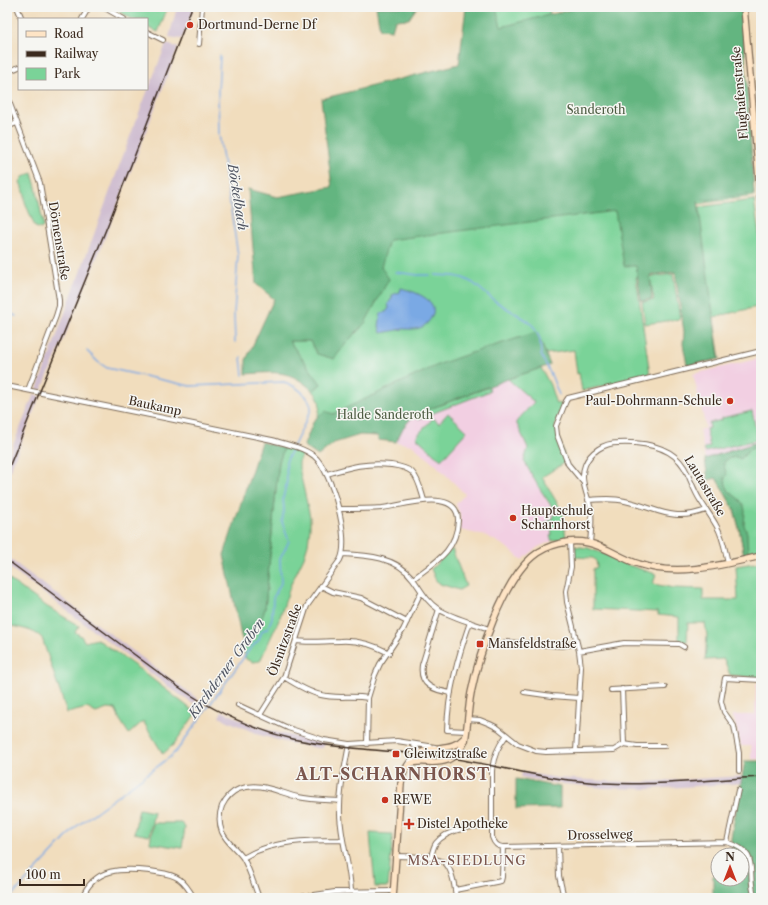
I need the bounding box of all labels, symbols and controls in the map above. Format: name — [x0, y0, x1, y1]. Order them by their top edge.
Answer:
place label: Dortmund-Derne Df — [198, 17, 318, 32]
legend — [18, 18, 148, 90]
marker: Dortmund-Derne Df — [185, 20, 195, 30]
text: Road — [54, 26, 84, 41]
text: Railway — [54, 46, 99, 61]
street label: Flughafenstraße — [728, 46, 751, 140]
text: Park — [54, 66, 81, 81]
park label: Sanderoth — [566, 102, 626, 117]
water label: Böckelbach — [225, 161, 251, 232]
street label: Dörnenstraße — [46, 200, 73, 282]
street label: Baukamp — [127, 393, 183, 418]
place label: Paul-Dohrmann-Schule — [585, 393, 722, 408]
marker: Paul-Dohrmann-Schule — [725, 396, 735, 406]
park label: Halde Sanderoth — [337, 407, 434, 422]
street label: Lautastraße — [682, 453, 729, 519]
place label: Hauptschule Scharnhorst — [521, 503, 594, 532]
marker: Hauptschule Scharnhorst — [508, 513, 518, 523]
street label: Ölsnitzstraße — [264, 601, 305, 678]
water label: Kirchderner Graben — [184, 615, 268, 722]
place label: Mansfeldstraße — [488, 636, 577, 651]
marker: Mansfeldstraße — [475, 639, 485, 649]
place label: Gleiwitzstraße — [404, 746, 488, 761]
marker: Gleiwitzstraße — [391, 749, 401, 759]
district label: ALT-SCHARNHORST — [295, 764, 490, 784]
place label: REWE — [393, 792, 431, 807]
marker: REWE — [380, 795, 390, 805]
place label: Distel Apotheke — [417, 816, 508, 831]
marker: Distel Apotheke — [404, 819, 414, 829]
street label: Drosselweg — [567, 826, 633, 843]
north arrow — [710, 847, 750, 887]
text: N — [725, 850, 735, 864]
district label: MSA-SIEDLUNG — [407, 852, 527, 868]
scale bar — [20, 861, 84, 887]
text: 100 m — [26, 867, 61, 882]

